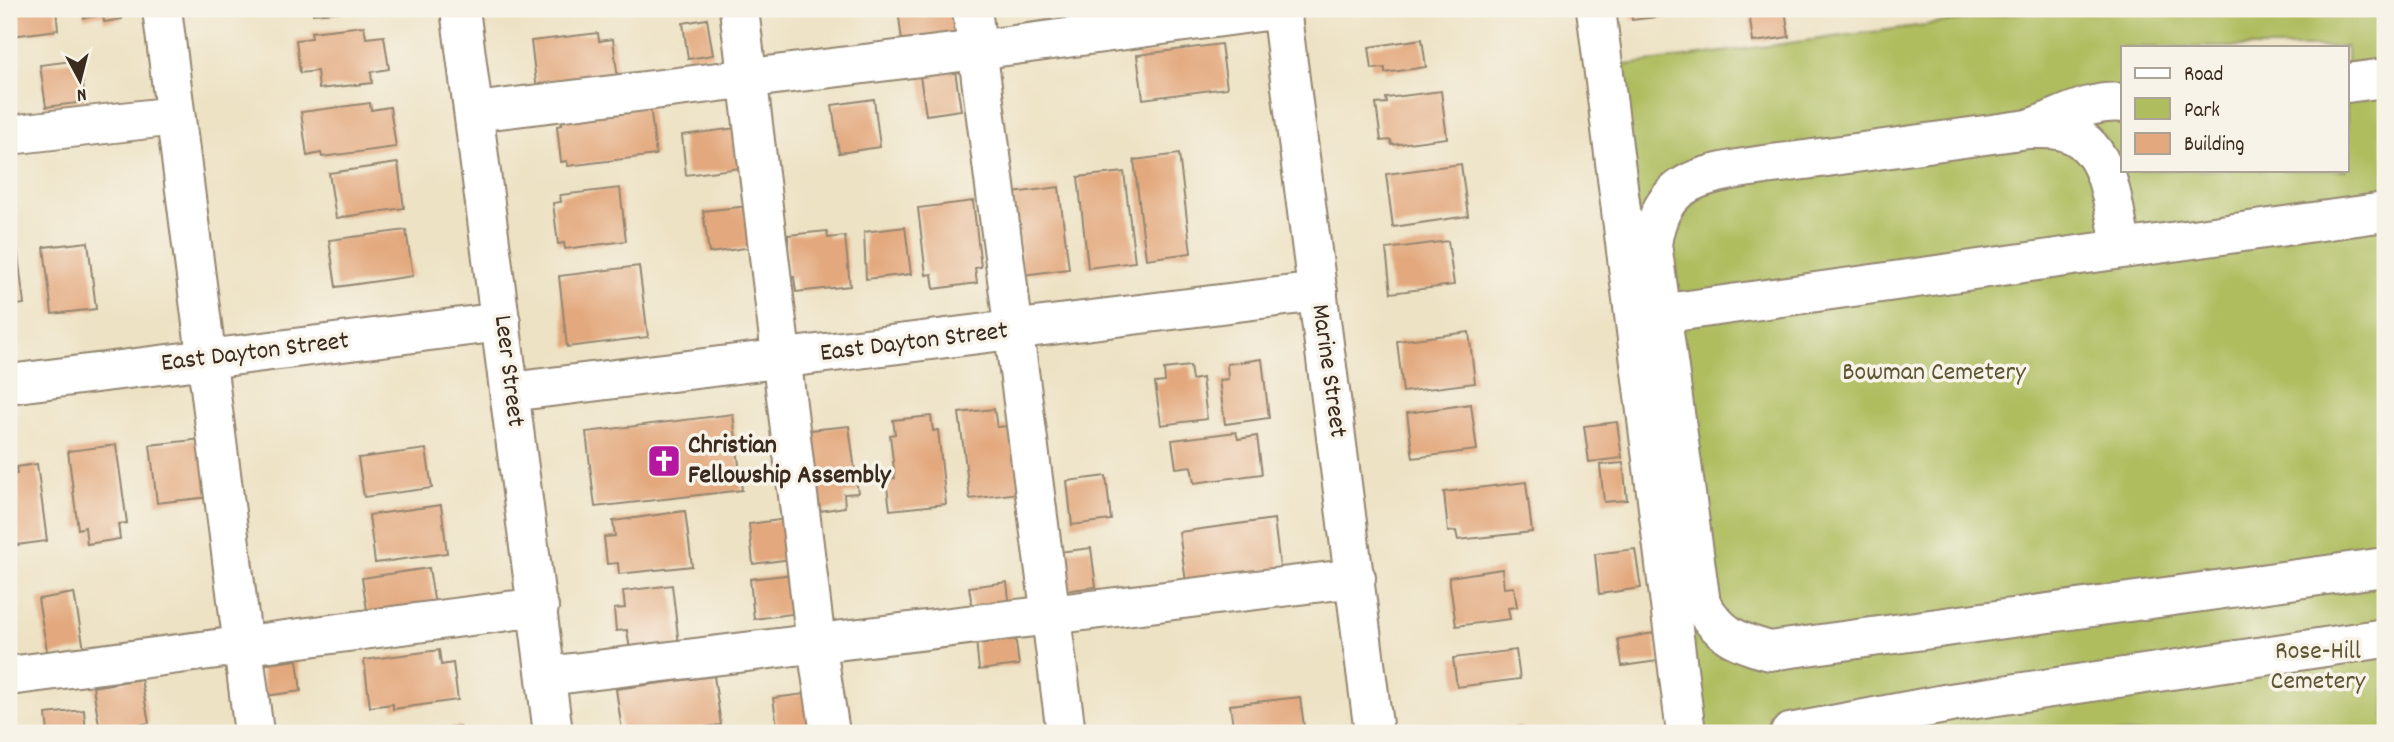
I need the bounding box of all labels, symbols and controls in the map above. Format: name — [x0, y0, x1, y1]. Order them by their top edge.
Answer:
north arrow — [46, 46, 116, 116]
legend — [2121, 46, 2348, 172]
text: Road — [2184, 61, 2223, 91]
text: N — [75, 79, 88, 107]
text: Park — [2184, 97, 2220, 127]
text: Building — [2184, 131, 2244, 161]
street label: Marine Street — [1300, 302, 1356, 441]
street label: Leer Street — [483, 313, 533, 429]
street label: East Dayton Street — [818, 313, 1010, 373]
street label: East Dayton Street — [159, 323, 351, 383]
park label: Bowman Cemetery — [1842, 355, 2026, 392]
place label: Christian Fellowship Assembly — [688, 428, 892, 495]
church icon: Christian Fellowship Assembly — [645, 442, 683, 480]
park label: Rose-Hill Cemetery — [2271, 634, 2366, 701]

